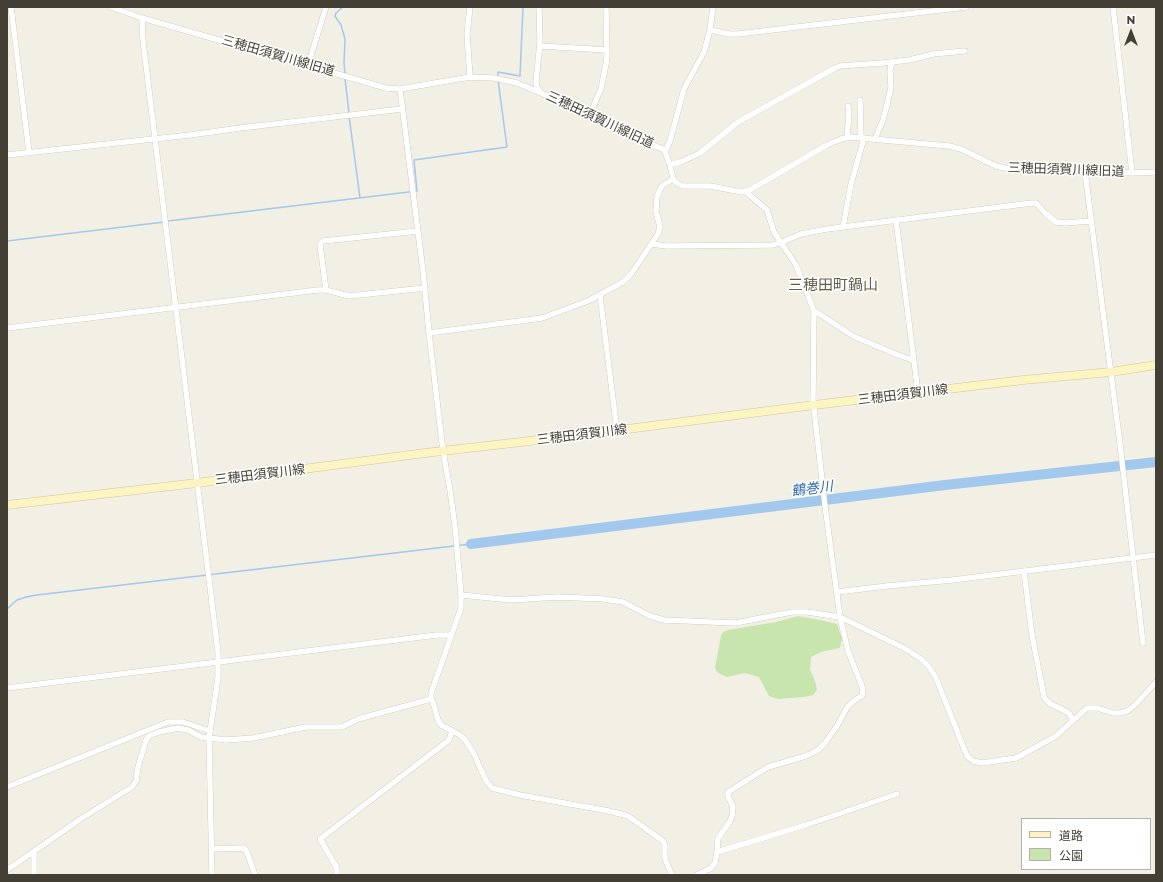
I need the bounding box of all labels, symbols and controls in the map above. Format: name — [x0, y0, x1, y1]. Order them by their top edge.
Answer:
north arrow — [1111, 12, 1151, 52]
text: N — [1127, 13, 1135, 27]
street label: 三穂田須賀川線旧道 — [220, 32, 336, 80]
street label: 三穂田須賀川線旧道 — [544, 88, 656, 152]
street label: 三穂田須賀川線旧道 — [1007, 160, 1125, 180]
district label: 三穂田町鍋山 — [788, 277, 878, 295]
street label: 三穂田須賀川線 — [857, 382, 949, 408]
street label: 三穂田須賀川線 — [536, 422, 628, 448]
street label: 三穂田須賀川線 — [214, 462, 306, 488]
water label: 鶴巻川 — [790, 478, 834, 500]
legend — [1021, 818, 1151, 870]
text: 道路 — [1059, 828, 1083, 843]
text: 公園 — [1059, 848, 1083, 863]

